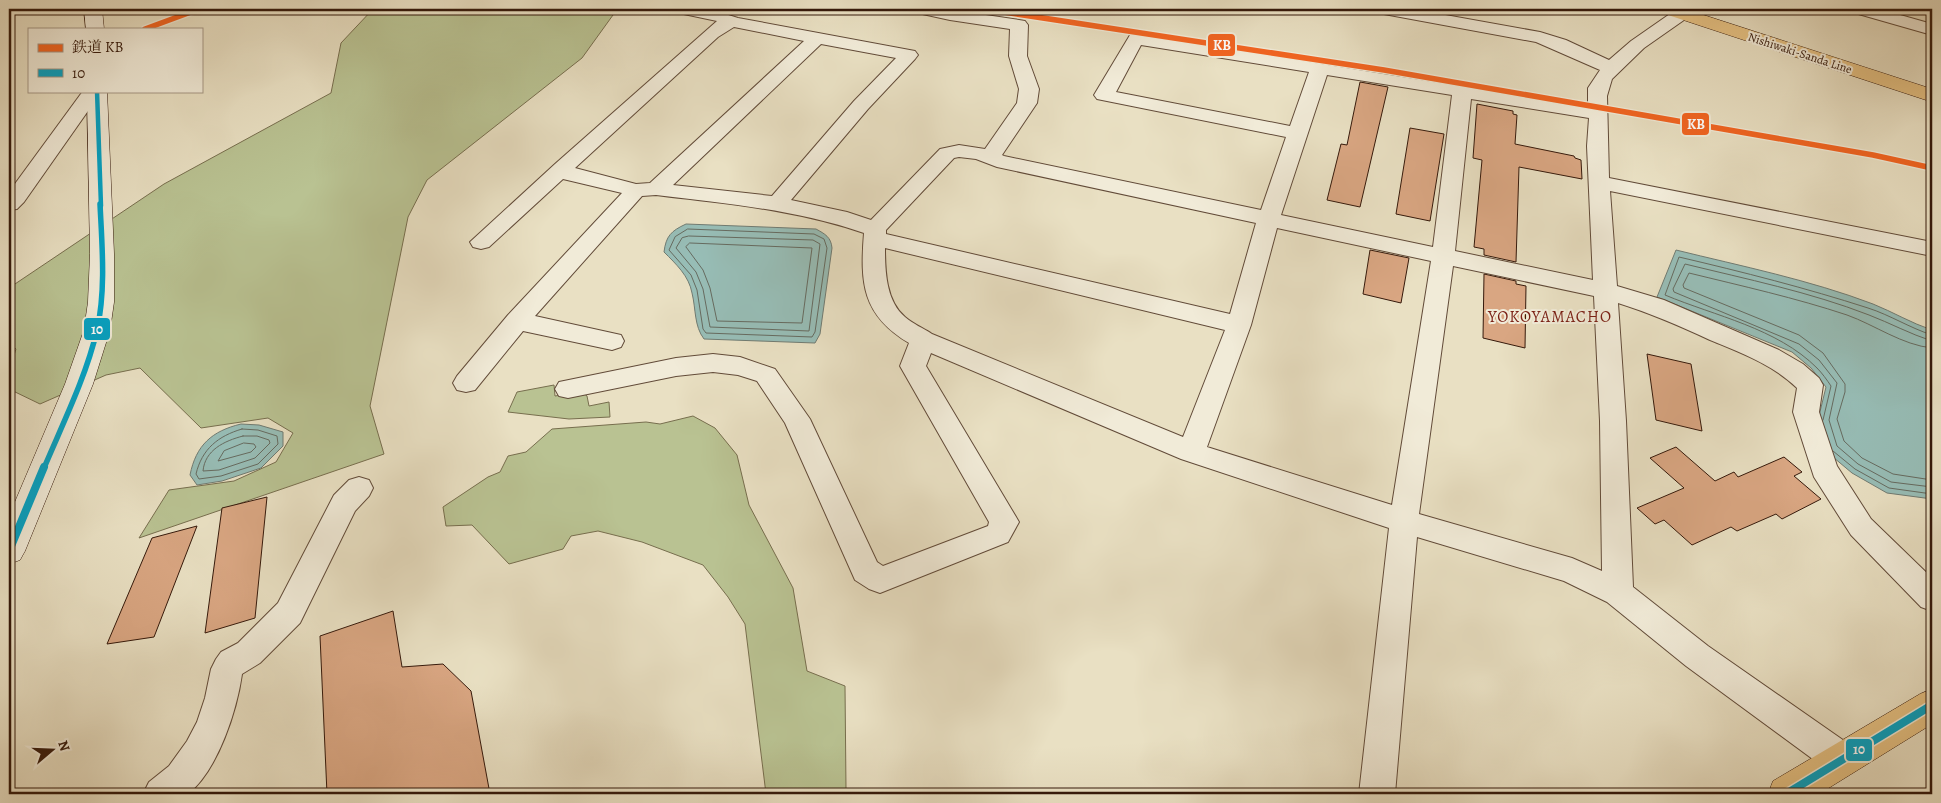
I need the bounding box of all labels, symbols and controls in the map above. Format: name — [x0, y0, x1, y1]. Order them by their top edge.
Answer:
legend — [28, 28, 202, 92]
street label: Nishiwaki-Sanda Line — [1746, 29, 1854, 77]
line badge: KB — [1207, 33, 1236, 57]
text: KB — [1213, 36, 1231, 55]
text: 鉄道 KB — [72, 37, 123, 57]
text: 10 — [72, 63, 85, 83]
line badge: KB — [1681, 112, 1710, 136]
text: KB — [1687, 115, 1705, 134]
district label: YOKOYAMACHO — [1487, 306, 1612, 328]
line badge: 10 — [83, 317, 111, 341]
text: 10 — [91, 320, 103, 339]
north arrow — [28, 726, 78, 776]
text: N — [53, 738, 74, 754]
line badge: 10 — [1845, 738, 1873, 762]
text: 10 — [1853, 740, 1865, 759]

